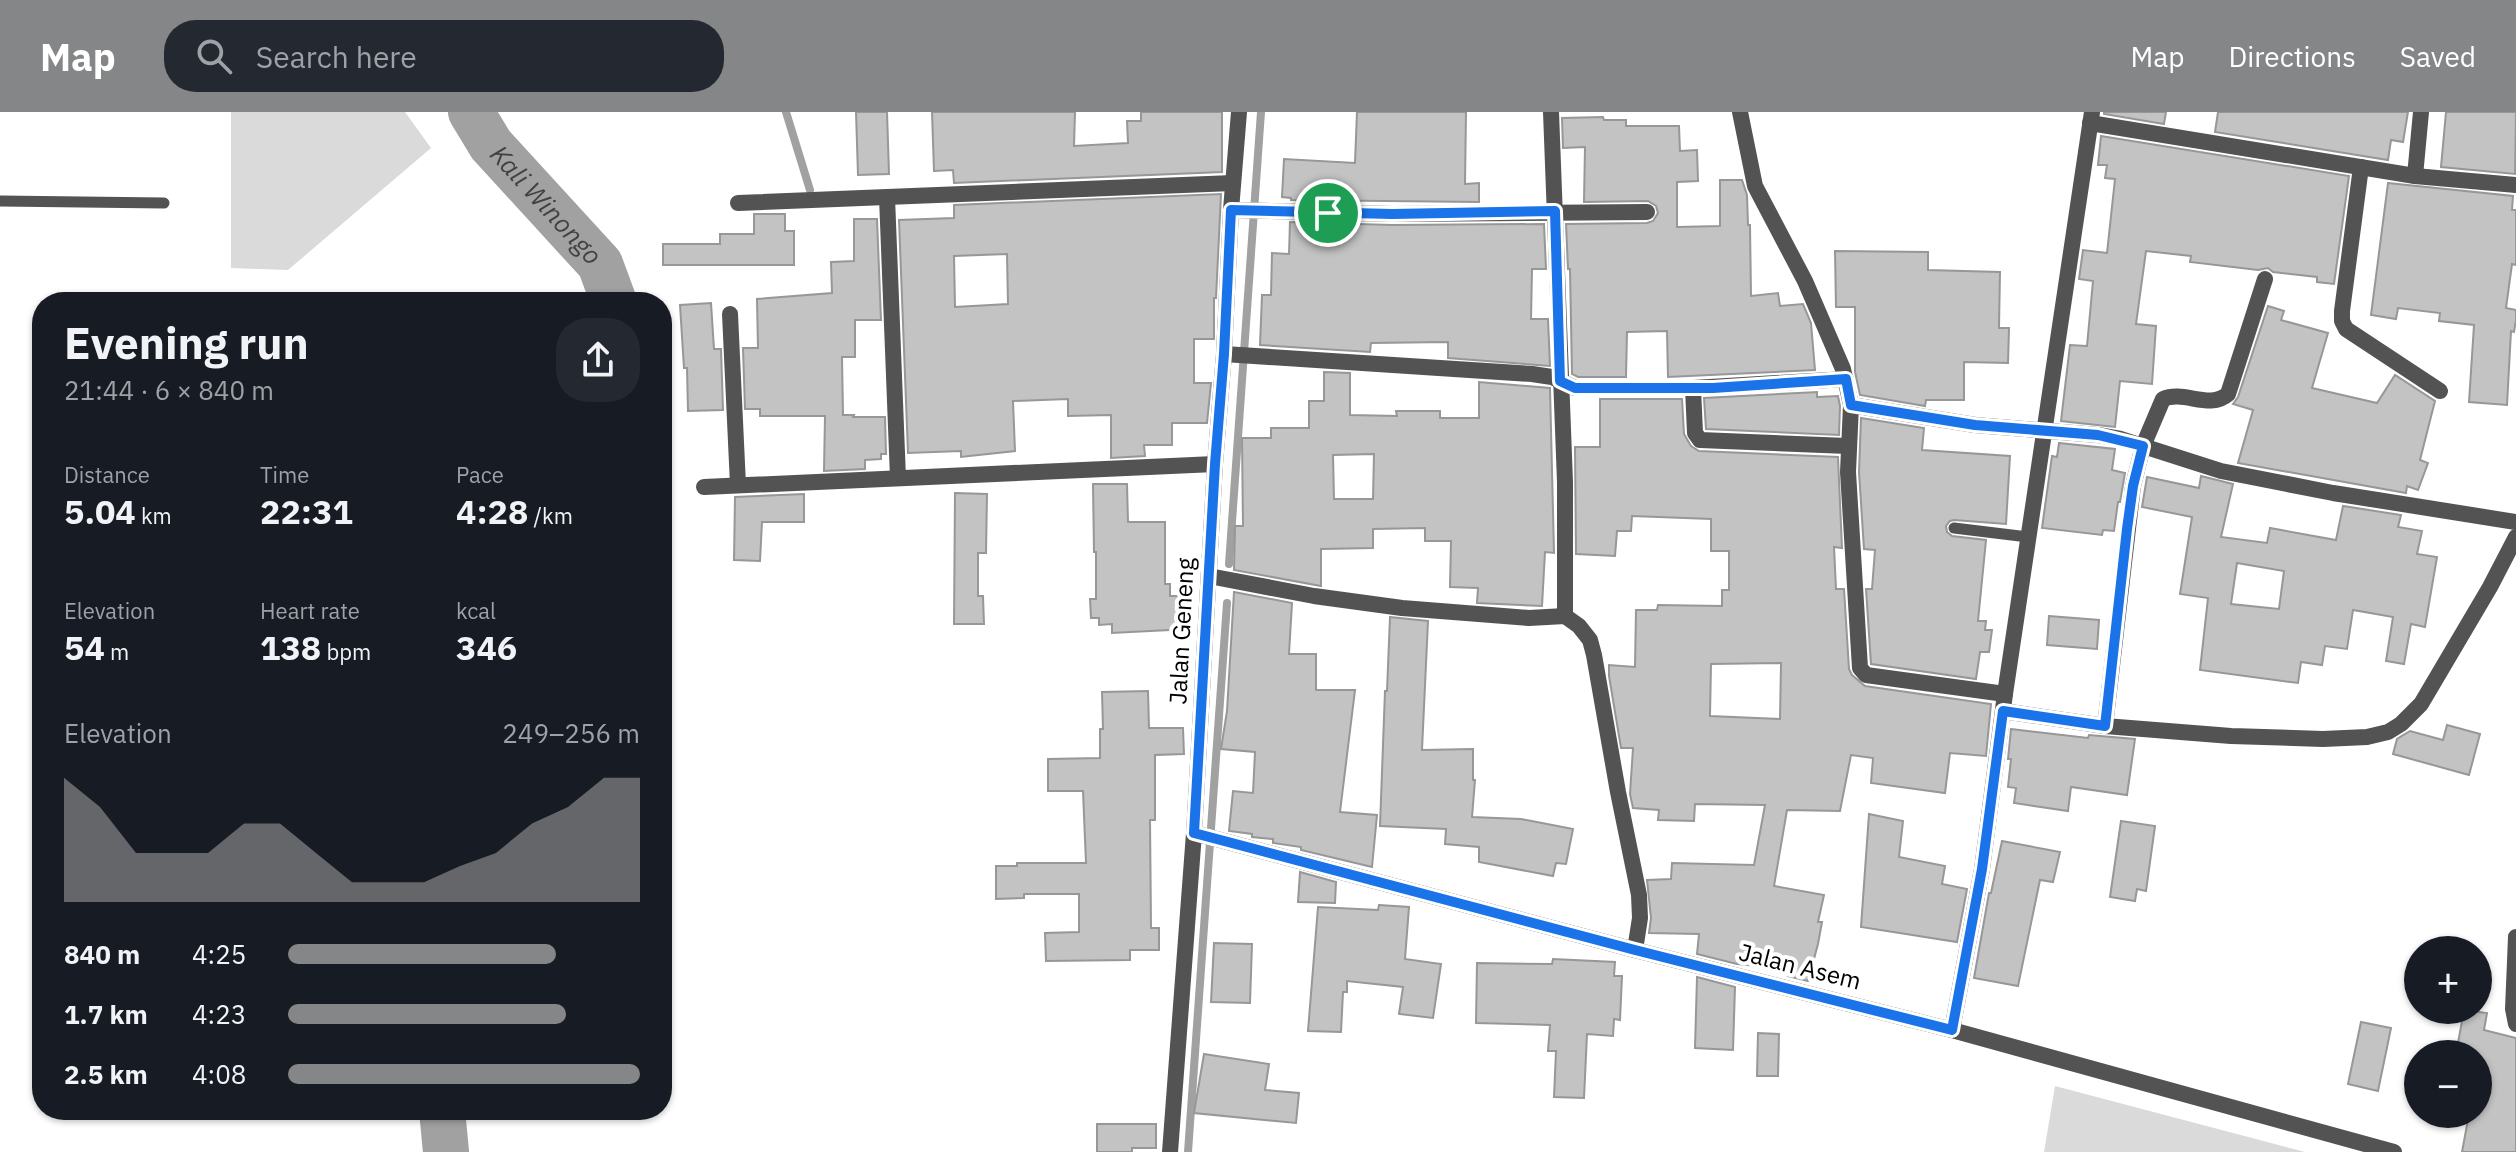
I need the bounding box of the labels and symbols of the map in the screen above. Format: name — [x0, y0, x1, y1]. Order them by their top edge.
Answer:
water label: Kali Winongo — [483, 137, 610, 271]
pin — [1294, 179, 1362, 247]
street label: Jalan Geneng — [1161, 557, 1201, 705]
street label: Jalan Asem — [1736, 935, 1865, 997]

